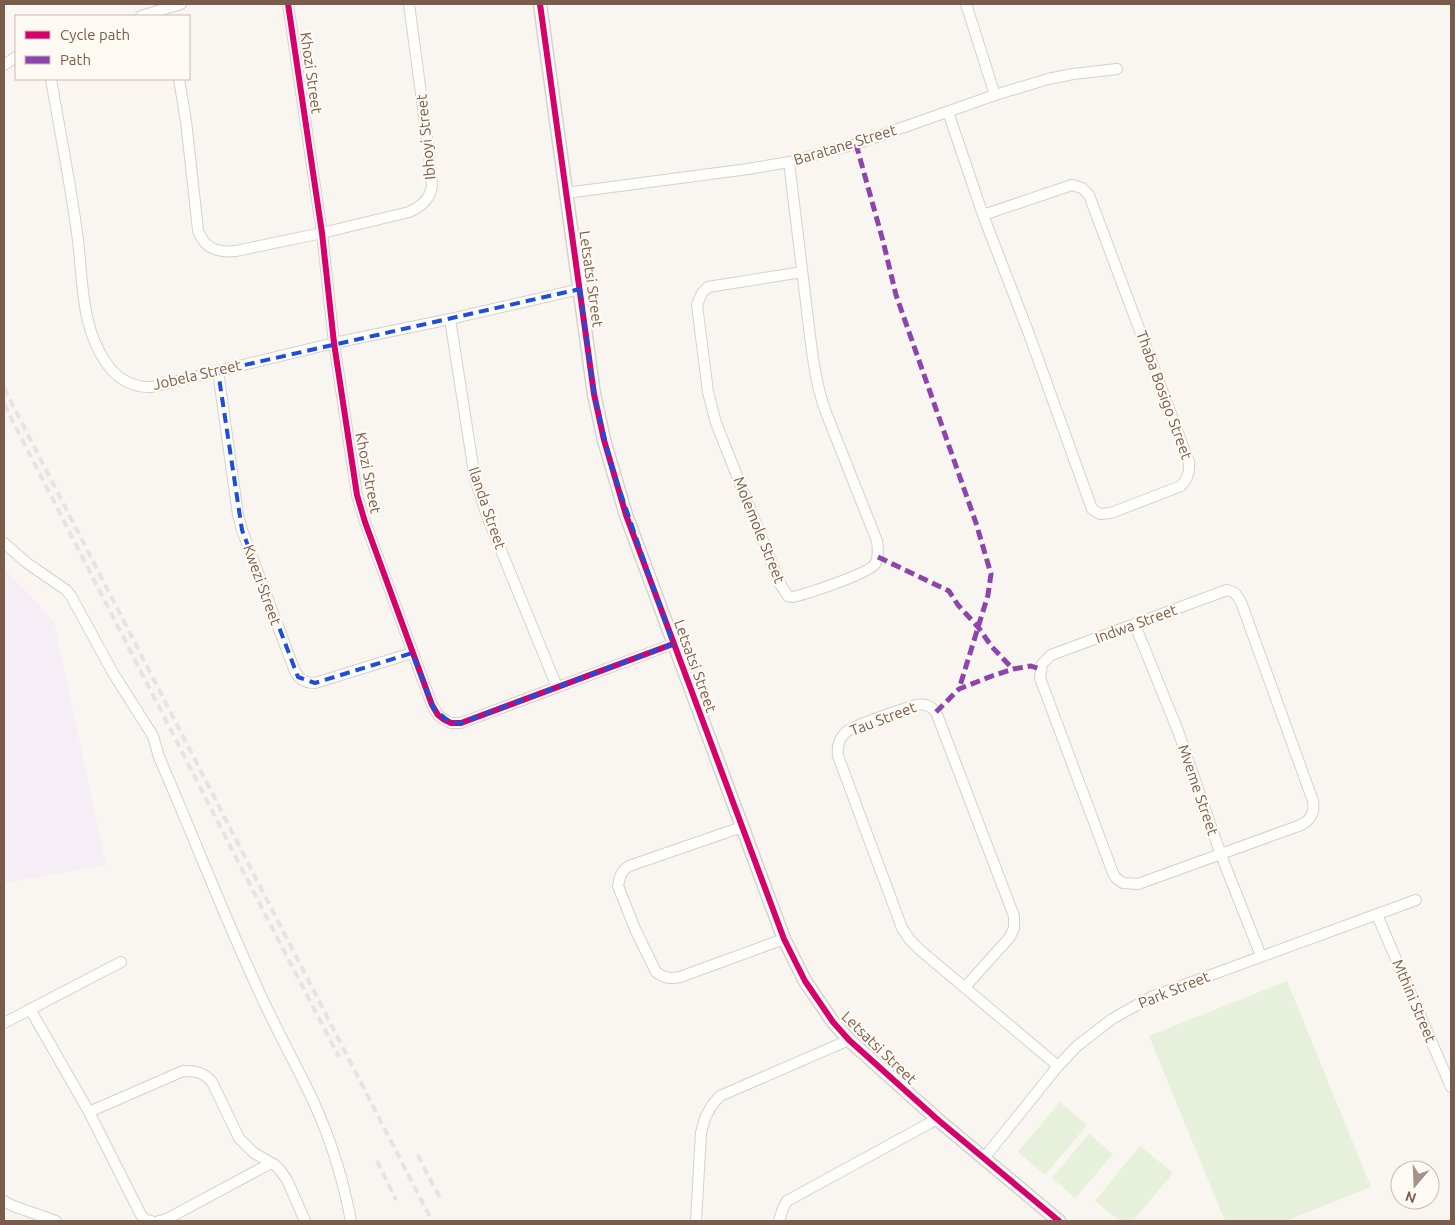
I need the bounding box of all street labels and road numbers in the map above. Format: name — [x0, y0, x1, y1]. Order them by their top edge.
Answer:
street label: Khozi Street — [297, 31, 326, 115]
street label: Ibhoyi Street — [413, 93, 438, 181]
street label: Baratane Street — [792, 121, 898, 168]
street label: Letsatsi Street — [576, 230, 607, 328]
street label: Thaba Bosigo Street — [1133, 328, 1196, 462]
street label: Jobela Street — [151, 356, 243, 393]
street label: Khozi Street — [352, 431, 385, 515]
street label: Ilanda Street — [465, 464, 510, 551]
street label: Molemole Street — [730, 474, 789, 586]
street label: Kwezi Street — [240, 542, 285, 627]
street label: Indwa Street — [1093, 601, 1179, 646]
street label: Letsatsi Street — [671, 617, 720, 715]
street label: Tau Street — [847, 698, 918, 739]
street label: Mveme Street — [1175, 742, 1222, 838]
street label: Mthini Street — [1389, 957, 1440, 1045]
street label: Park Street — [1136, 968, 1212, 1011]
street label: Letsatsi Street — [838, 1008, 920, 1088]

